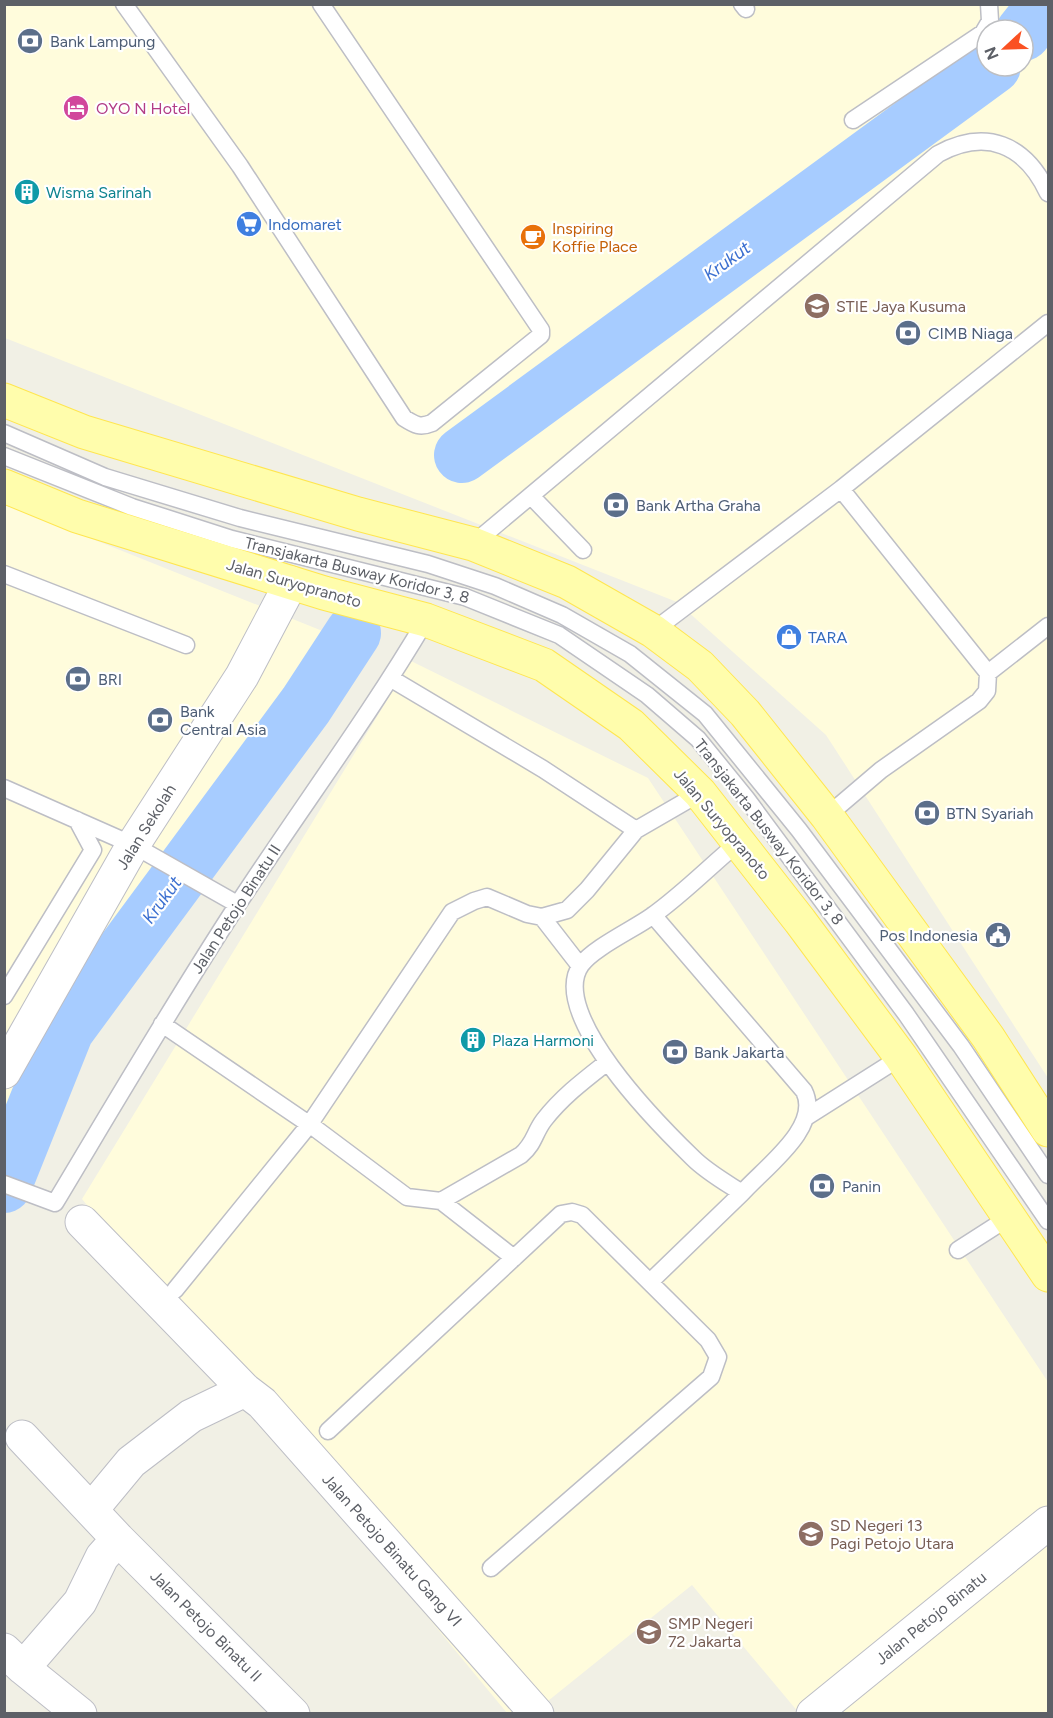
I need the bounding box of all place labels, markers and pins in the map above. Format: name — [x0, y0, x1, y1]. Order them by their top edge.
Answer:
bank icon: Bank Lampung — [15, 26, 45, 56]
place label: Bank Lampung — [50, 32, 155, 51]
hotel icon: OYO N Hotel — [61, 93, 91, 123]
place label: OYO N Hotel — [96, 99, 190, 118]
building icon: Wisma Sarinah — [12, 177, 42, 207]
place label: Wisma Sarinah — [46, 183, 151, 202]
supermarket icon: Indomaret — [234, 209, 264, 239]
place label: Indomaret — [268, 215, 342, 234]
place label: Inspiring Koffie Place — [552, 219, 638, 256]
cafe icon: Inspiring Koffie Place — [518, 222, 548, 252]
school or university icon: STIE Jaya Kusuma — [802, 291, 832, 321]
place label: STIE Jaya Kusuma — [836, 297, 966, 316]
bank icon: CIMB Niaga — [893, 318, 923, 348]
place label: CIMB Niaga — [928, 324, 1013, 343]
bank icon: Bank Artha Graha — [601, 490, 631, 520]
place label: Bank Artha Graha — [636, 496, 761, 515]
shop icon: TARA — [774, 622, 804, 652]
place label: TARA — [808, 628, 848, 647]
bank icon: BRI — [63, 664, 93, 694]
place label: BRI — [98, 670, 122, 689]
place label: Bank Central Asia — [180, 702, 266, 739]
bank icon: Bank Central Asia — [145, 705, 175, 735]
bank icon: BTN Syariah — [912, 798, 942, 828]
place label: BTN Syariah — [946, 804, 1033, 823]
public building icon: Pos Indonesia — [983, 920, 1013, 950]
place label: Pos Indonesia — [879, 926, 978, 945]
building icon: Plaza Harmoni — [458, 1025, 488, 1055]
place label: Plaza Harmoni — [492, 1031, 594, 1050]
bank icon: Bank Jakarta — [660, 1037, 690, 1067]
place label: Bank Jakarta — [694, 1043, 784, 1062]
bank icon: Panin — [807, 1171, 837, 1201]
place label: Panin — [842, 1177, 881, 1196]
place label: SD Negeri 13 Pagi Petojo Utara — [830, 1516, 954, 1553]
school or university icon: SD Negeri 13 Pagi Petojo Utara — [796, 1519, 826, 1549]
place label: SMP Negeri 72 Jakarta — [668, 1614, 753, 1651]
school or university icon: SMP Negeri 72 Jakarta — [634, 1617, 664, 1647]

